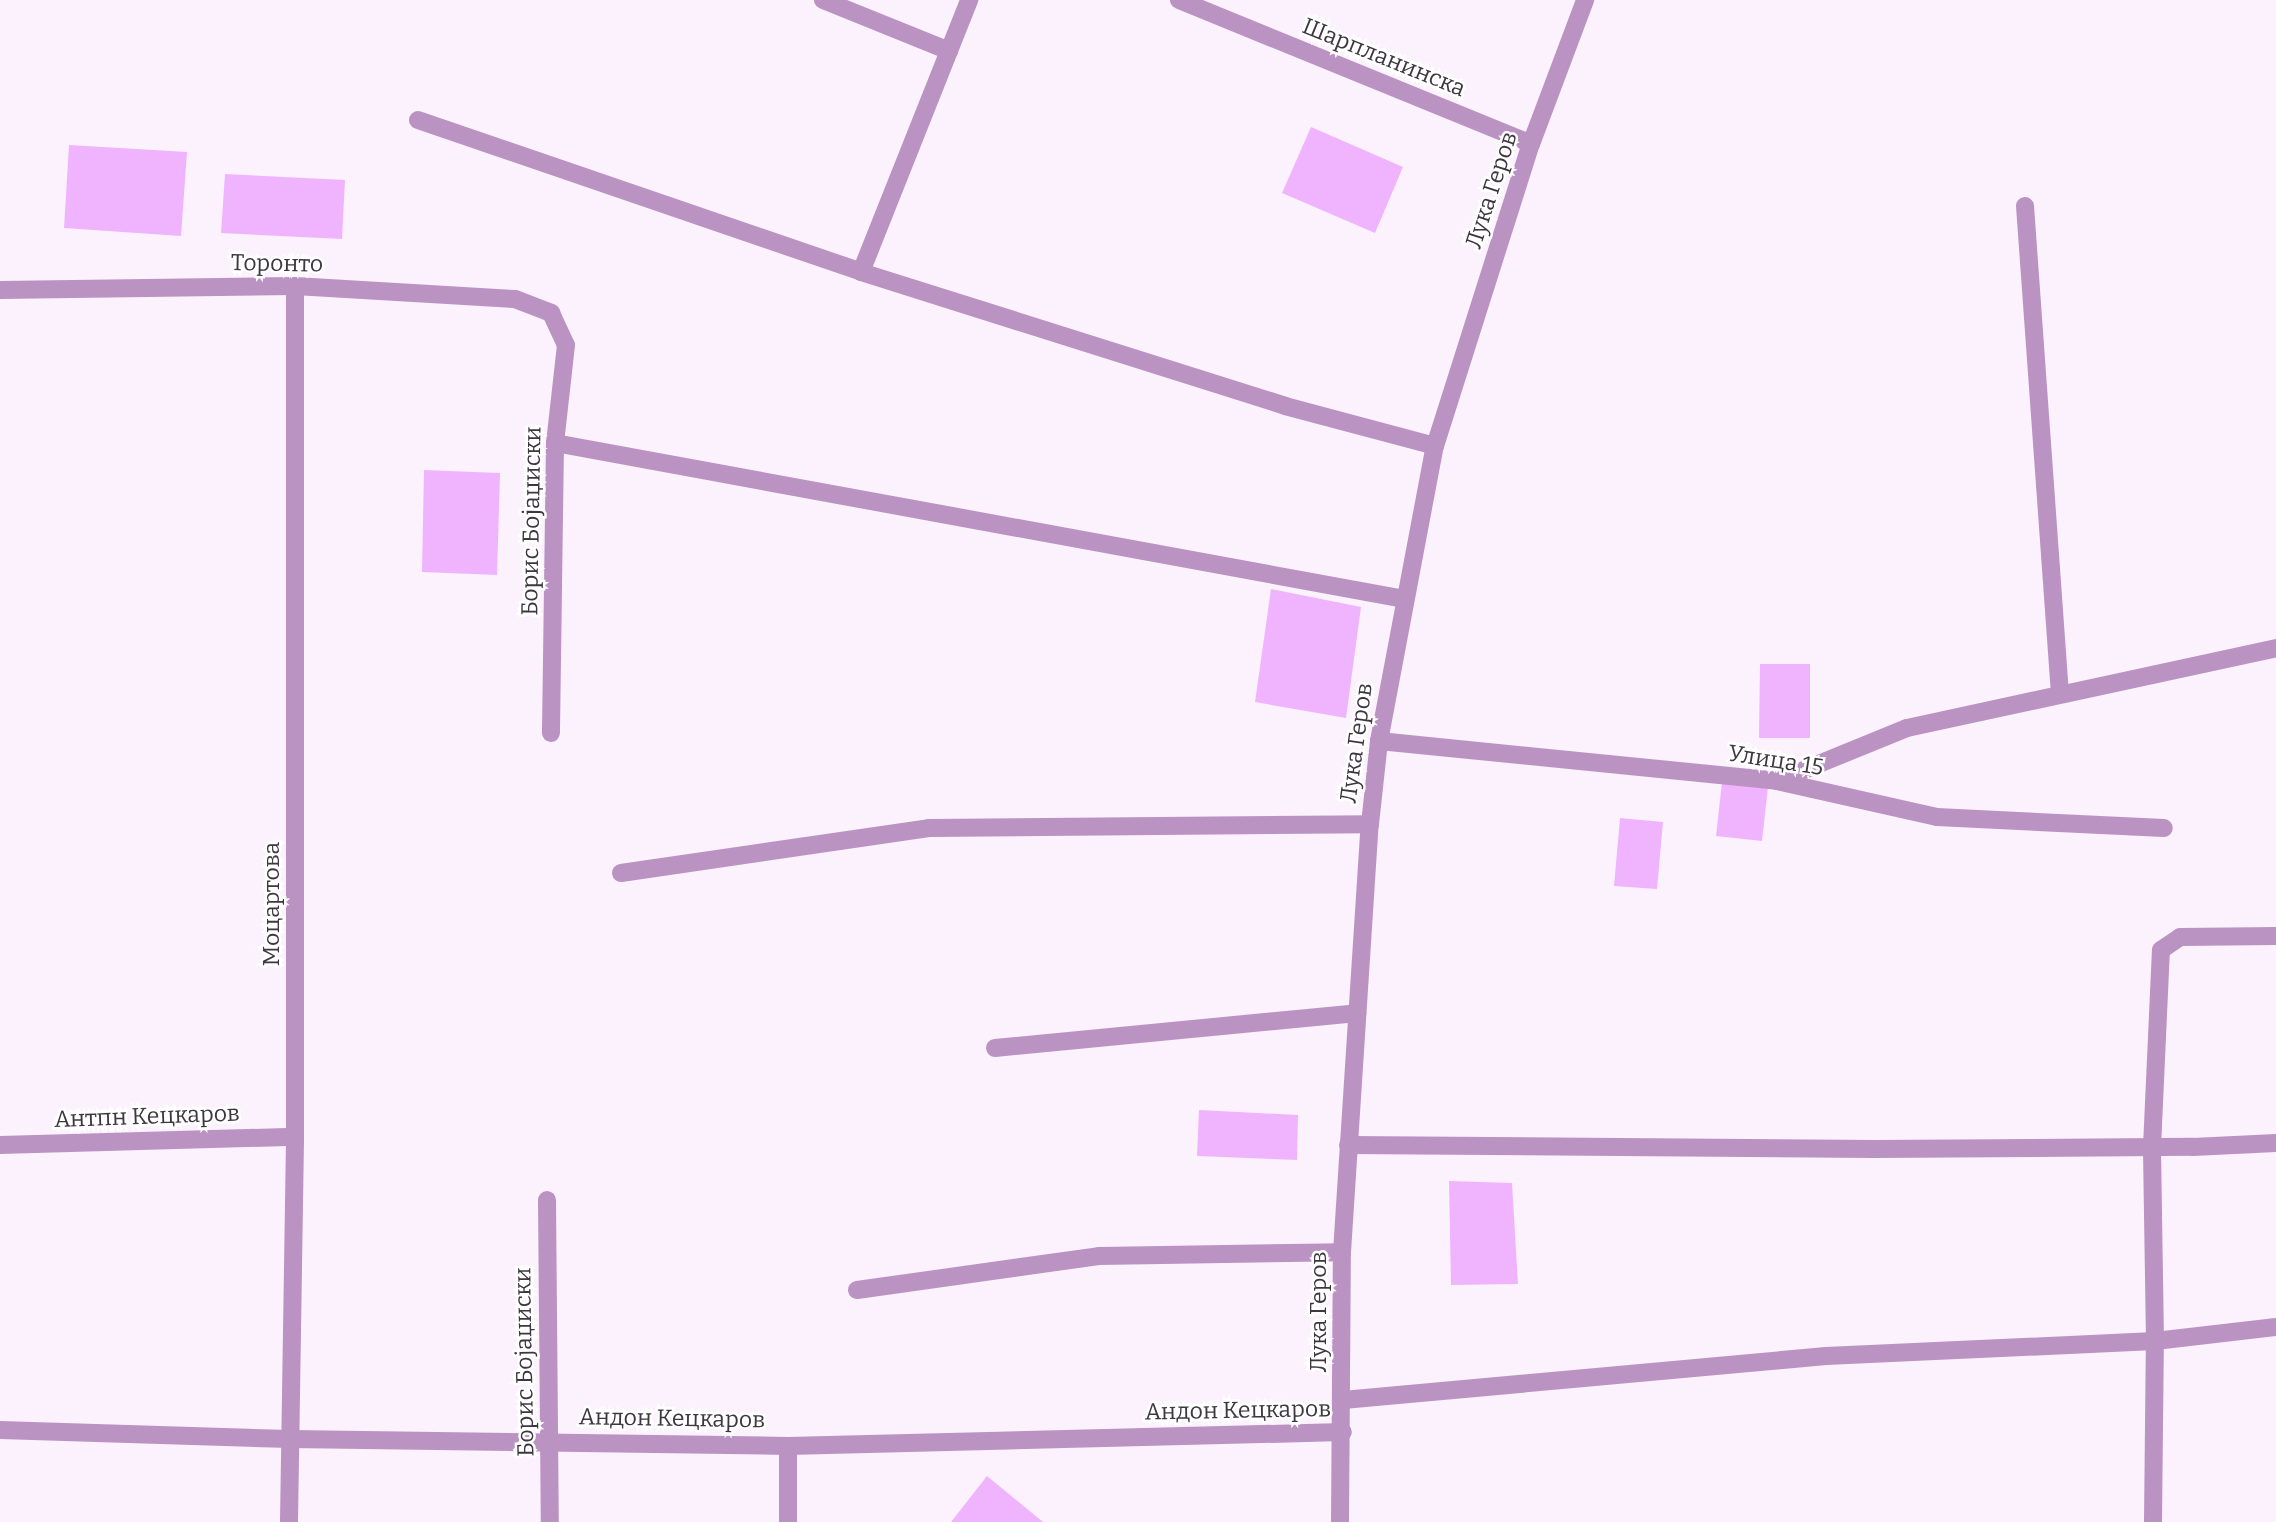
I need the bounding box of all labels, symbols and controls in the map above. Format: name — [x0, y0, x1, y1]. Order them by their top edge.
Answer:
street label: Шарпланинска — [1298, 12, 1470, 102]
street label: Лука Геров — [1459, 128, 1523, 252]
street label: Торонто — [231, 248, 323, 278]
street label: Борис Бојаџиски — [516, 426, 546, 616]
street label: Лука Геров — [1334, 681, 1378, 805]
street label: Улица 15 — [1726, 739, 1826, 781]
street label: Моцартова — [257, 842, 285, 966]
street label: Антпн Кецкаров — [54, 1099, 240, 1133]
street label: Лука Геров — [1304, 1251, 1332, 1373]
street label: Борис Бојаџиски — [509, 1267, 539, 1457]
street label: Андон Кецкаров — [1145, 1395, 1331, 1425]
street label: Андон Кецкаров — [579, 1403, 765, 1433]

